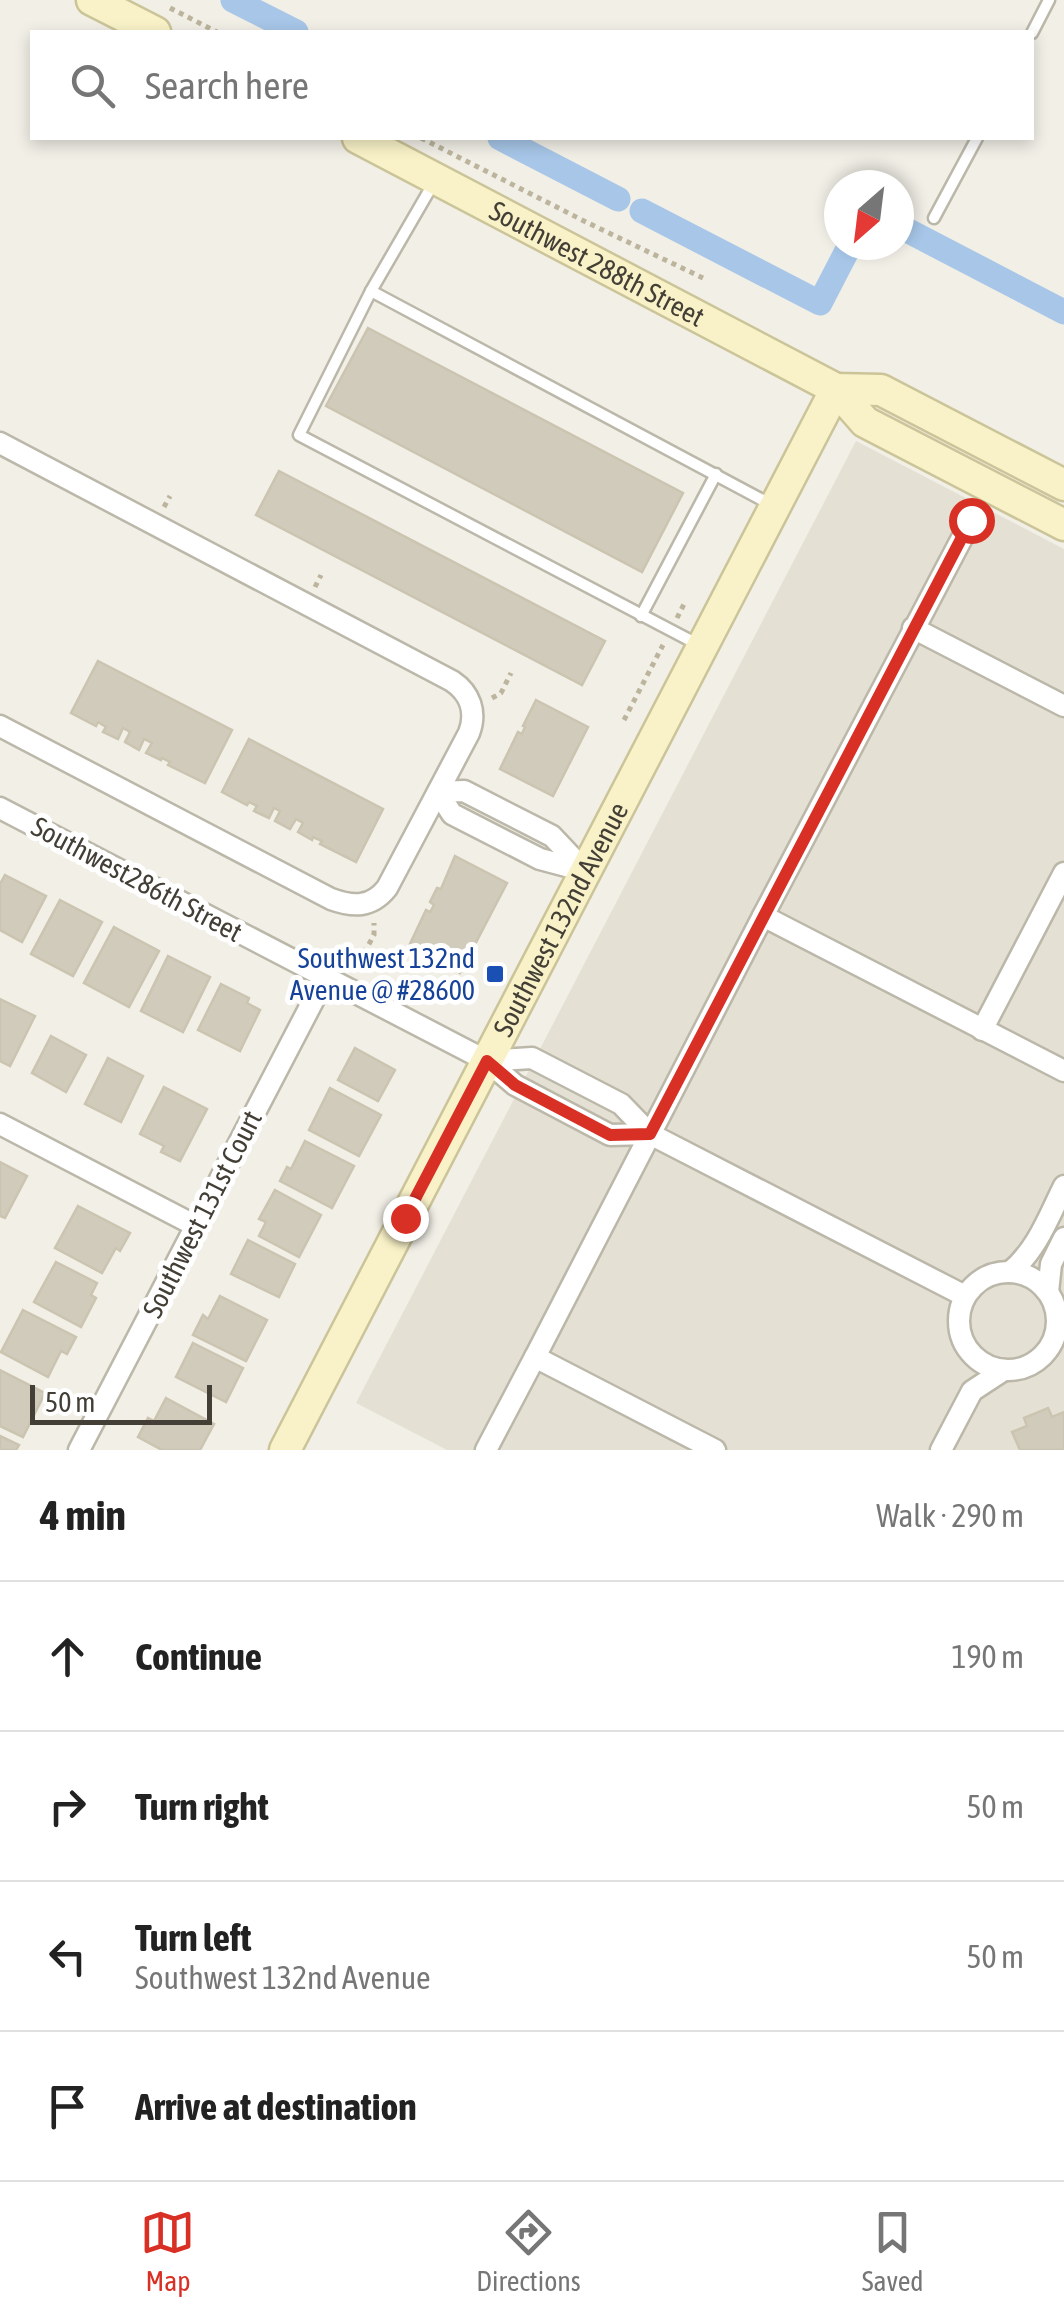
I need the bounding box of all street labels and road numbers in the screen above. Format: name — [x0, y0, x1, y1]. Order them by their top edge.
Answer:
street label: Southwest 288th Street — [484, 194, 710, 333]
street label: Southwest 132nd Avenue — [487, 797, 634, 1042]
street label: Southwest286th Street — [26, 810, 248, 948]
street label: Southwest 131st Court — [136, 1105, 268, 1323]

